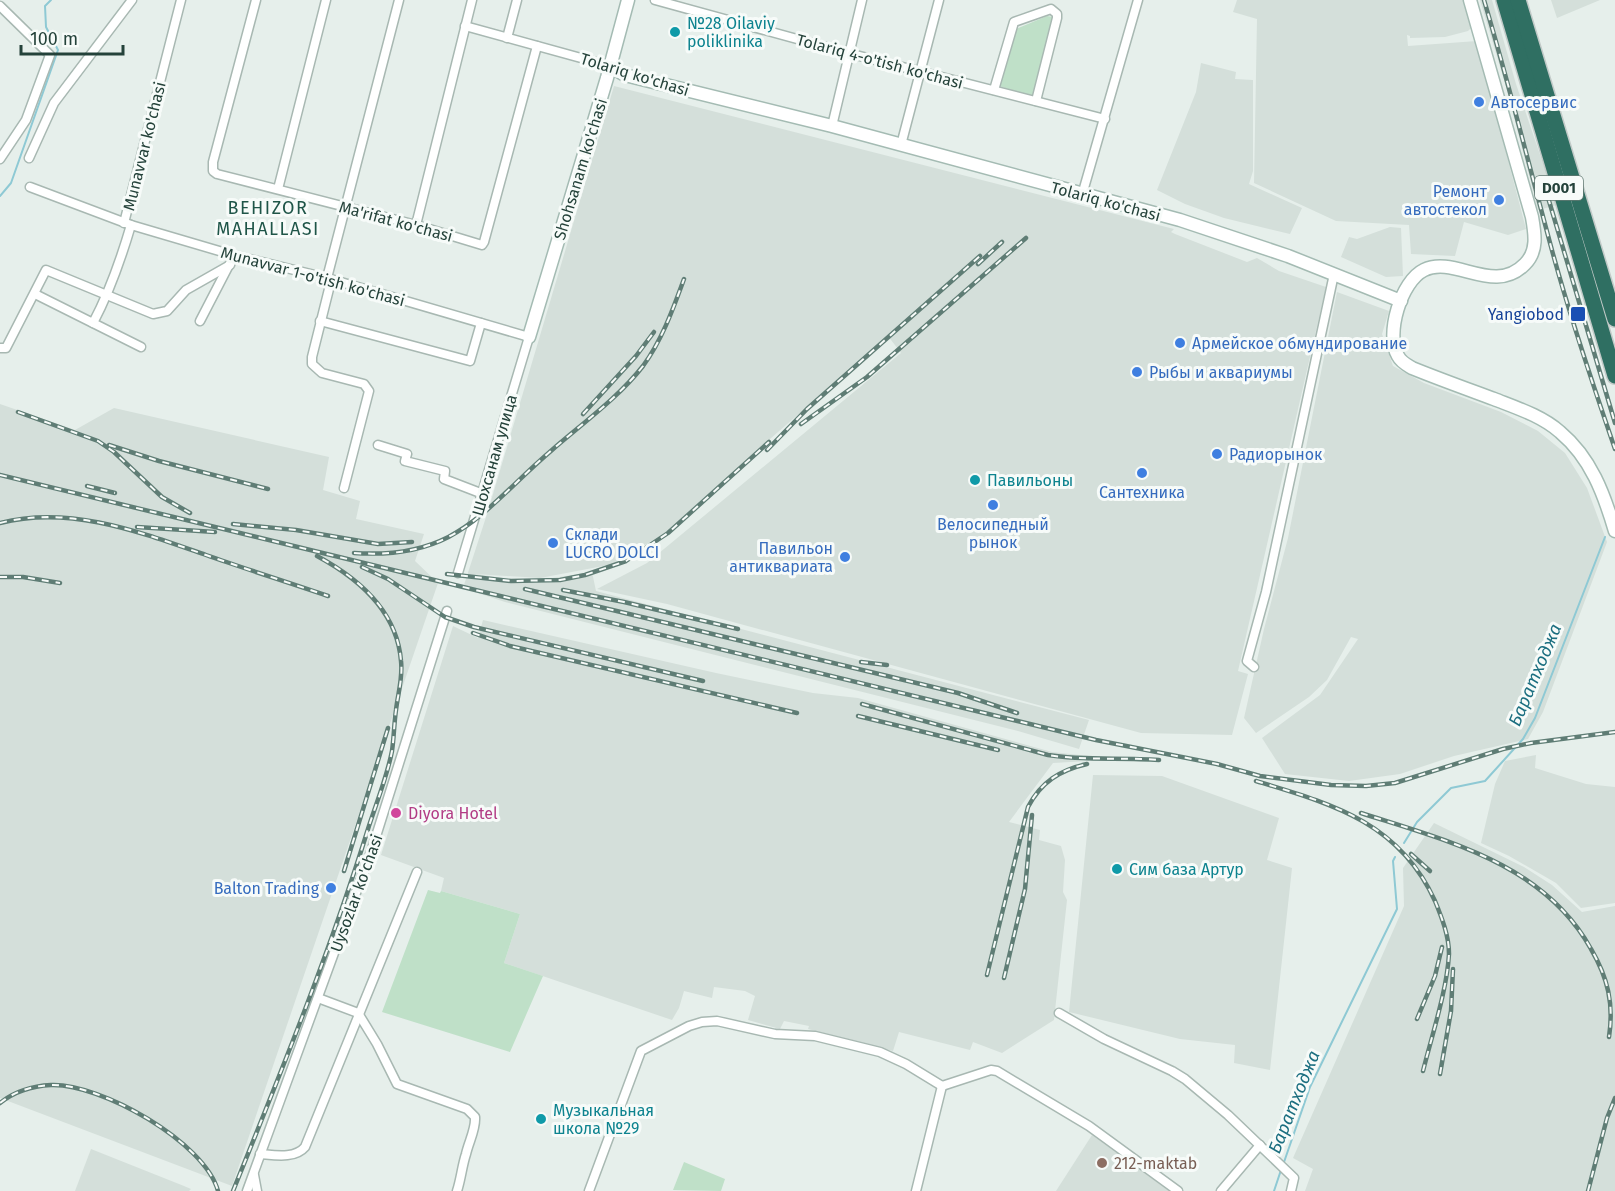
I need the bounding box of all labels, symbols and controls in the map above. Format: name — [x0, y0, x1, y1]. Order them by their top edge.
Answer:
place label: №28 Oilaviy poliklinika — [687, 14, 775, 51]
scale bar — [21, 18, 123, 56]
marker: №28 Oilaviy poliklinika — [668, 25, 682, 39]
text: 100 m — [30, 28, 78, 50]
street label: Tolariq 4-o'tish ko'chasi — [794, 30, 965, 93]
street label: Tolariq ko'chasi — [578, 49, 692, 100]
street label: Munavvar ko'chasi — [119, 80, 170, 213]
place label: Автосервис — [1491, 93, 1577, 112]
marker: Автосервис — [1472, 95, 1486, 109]
street label: Shohsanam ko'chasi — [550, 96, 611, 242]
road number: D001 — [1535, 176, 1583, 200]
street label: Tolariq ko'chasi — [1049, 178, 1163, 225]
place label: Ремонт автостекол — [1404, 182, 1488, 219]
marker: Ремонт автостекол — [1492, 193, 1506, 207]
district label: BEHIZOR MAHALLASI — [216, 197, 320, 240]
street label: Ma'rifat ko'chasi — [337, 197, 455, 246]
street label: Munavvar 1-o'tish ko'chasi — [219, 243, 407, 310]
place label: Yangiobod — [1488, 305, 1564, 324]
marker: Yangiobod — [1569, 305, 1587, 323]
place label: Армейское обмундирование — [1192, 334, 1407, 353]
marker: Армейское обмундирование — [1173, 336, 1187, 350]
place label: Рыбы и аквариумы — [1149, 363, 1293, 382]
marker: Рыбы и аквариумы — [1130, 365, 1144, 379]
street label: Шохсанам улица — [468, 392, 521, 518]
place label: Радиорынок — [1229, 445, 1323, 464]
marker: Радиорынок — [1210, 447, 1224, 461]
marker: Сантехника — [1135, 466, 1149, 480]
place label: Павильоны — [987, 471, 1073, 490]
marker: Павильоны — [968, 473, 982, 487]
place label: Сантехника — [1099, 483, 1185, 502]
marker: Велосипедный рынок — [986, 498, 1000, 512]
place label: Велосипедный рынок — [937, 515, 1049, 552]
place label: Склади LUCRO DOLCI — [565, 525, 659, 562]
marker: Склади LUCRO DOLCI — [546, 536, 560, 550]
place label: Павильон антиквариата — [729, 539, 833, 576]
marker: Павильон антиквариата — [838, 550, 852, 564]
water label: Баратходжа — [1504, 620, 1566, 730]
place label: Diyora Hotel — [408, 804, 498, 823]
marker: Diyora Hotel — [389, 806, 403, 820]
street label: Uysozlar ko'chasi — [326, 832, 387, 955]
place label: Сим база Артур — [1129, 860, 1244, 879]
marker: Сим база Артур — [1110, 862, 1124, 876]
place label: Balton Trading — [214, 879, 320, 898]
marker: Balton Trading — [324, 881, 338, 895]
water label: Баратходжа — [1263, 1047, 1325, 1157]
place label: Музыкальная школа №29 — [553, 1101, 654, 1138]
marker: Музыкальная школа №29 — [534, 1112, 548, 1126]
place label: 212-maktab — [1114, 1154, 1197, 1173]
marker: 212-maktab — [1095, 1156, 1109, 1170]

